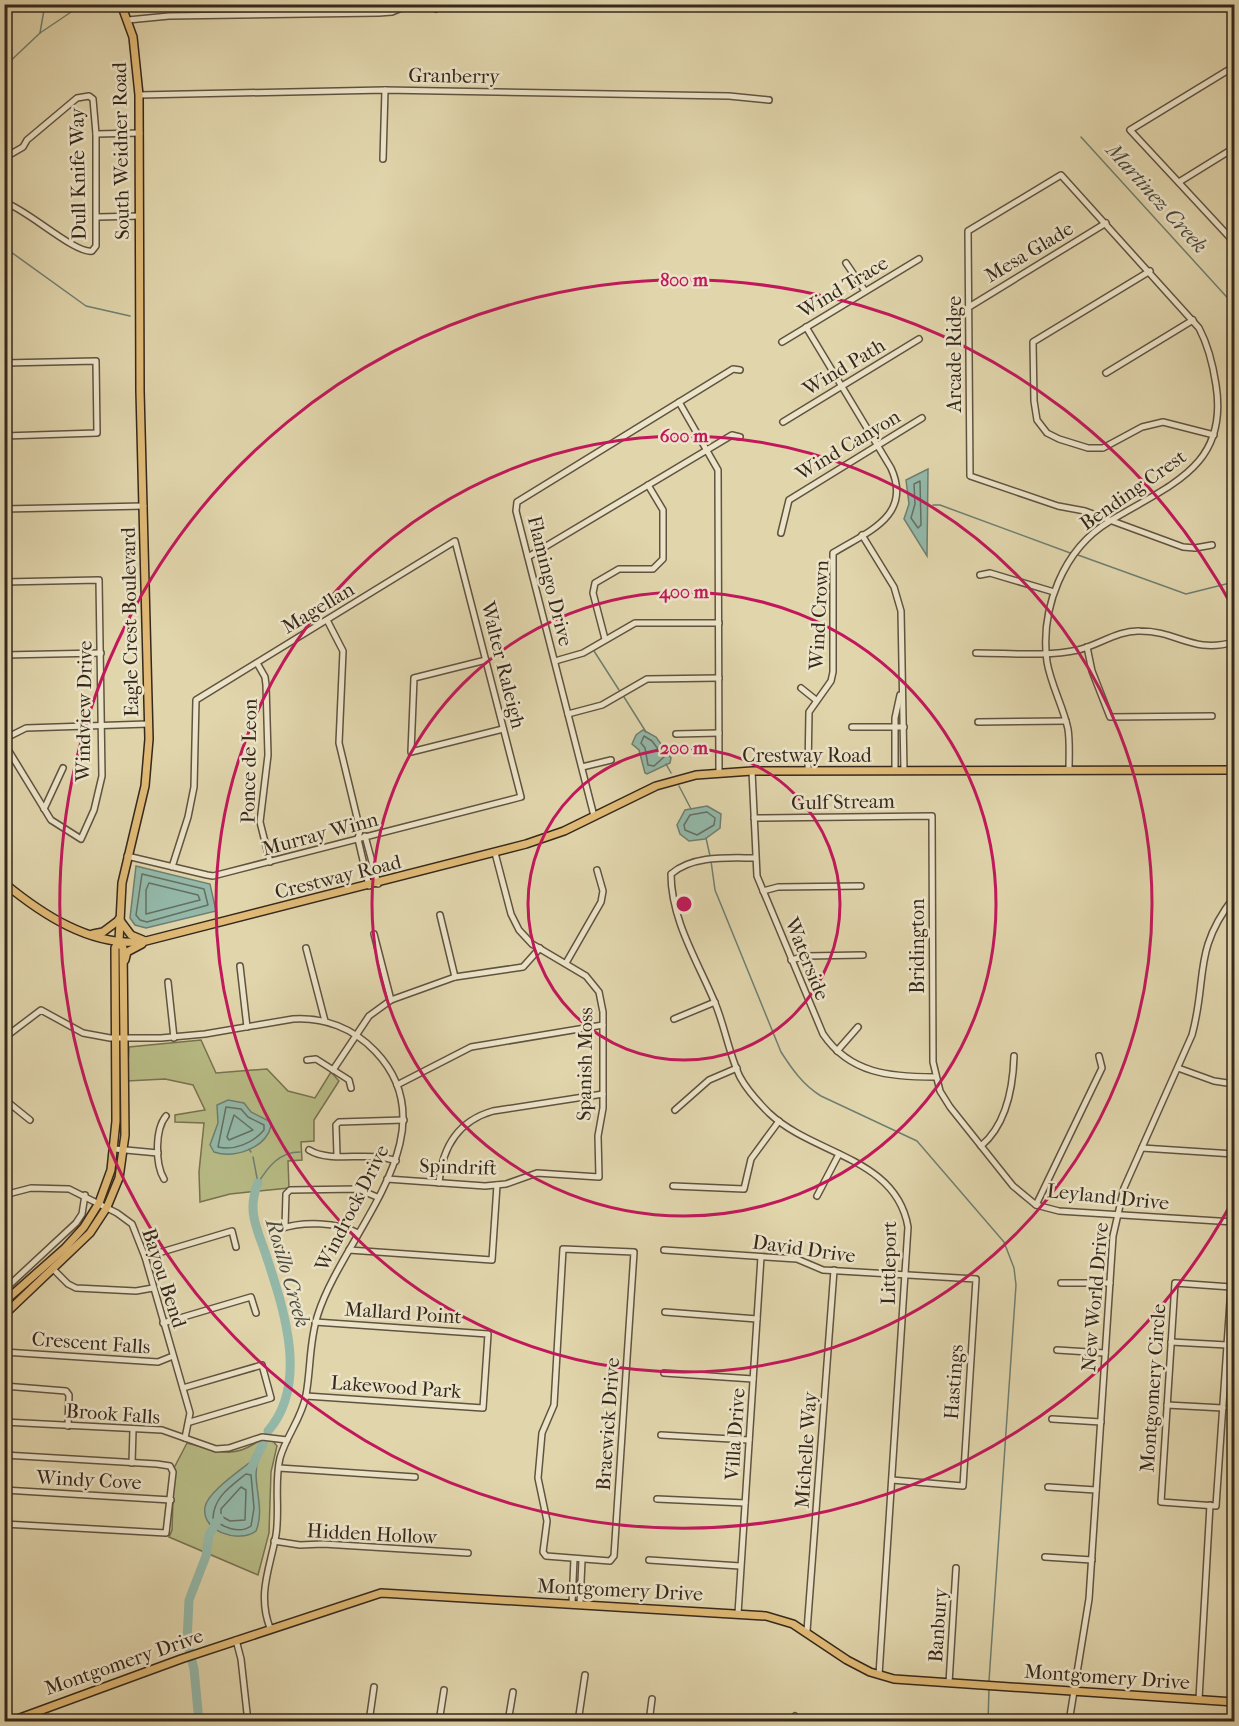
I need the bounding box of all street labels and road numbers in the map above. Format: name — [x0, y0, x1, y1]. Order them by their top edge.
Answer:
street label: South Weidner Road — [108, 61, 134, 240]
street label: Granberry — [408, 64, 501, 88]
street label: Dull Knife Way — [65, 106, 91, 240]
street label: Mesa Glade — [981, 217, 1077, 287]
street label: Wind Trace — [793, 251, 892, 323]
street label: Arcade Ridge — [943, 296, 966, 413]
street label: Wind Path — [798, 333, 890, 401]
street label: Wind Canyon — [791, 405, 905, 486]
street label: Bending Crest — [1076, 445, 1190, 535]
street label: Flamingo Drive — [523, 513, 577, 649]
street label: Eagle Crest Boulevard — [117, 526, 143, 717]
street label: Wind Crown — [805, 559, 833, 672]
street label: Magellan — [278, 577, 359, 638]
street label: Walter Raleigh — [476, 598, 530, 732]
street label: Windview Drive — [71, 640, 97, 783]
street label: Ponce de Leon — [236, 698, 262, 824]
street label: Crestway Road — [742, 744, 873, 767]
street label: Gulf Stream — [791, 790, 895, 814]
street label: Murray Winn — [260, 807, 381, 860]
street label: Crestway Road — [273, 850, 405, 904]
street label: Bridington — [906, 898, 929, 994]
street label: Waterside — [780, 913, 834, 1004]
street label: Spanish Moss — [573, 1007, 597, 1121]
street label: Windrock Drive — [310, 1141, 394, 1276]
street label: Spindrift — [419, 1154, 497, 1180]
street label: Leyland Drive — [1046, 1179, 1170, 1215]
street label: Littleport — [877, 1221, 901, 1305]
street label: New World Drive — [1077, 1221, 1113, 1373]
street label: Bayou Bend — [137, 1225, 191, 1332]
street label: David Drive — [751, 1230, 857, 1268]
street label: Mallard Point — [344, 1297, 462, 1329]
street label: Montgomery Circle — [1136, 1303, 1170, 1473]
street label: Crescent Falls — [31, 1327, 151, 1359]
street label: Hastings — [940, 1344, 968, 1420]
street label: Braewick Drive — [592, 1357, 624, 1491]
street label: Lakewood Park — [330, 1371, 463, 1403]
street label: Villa Drive — [720, 1387, 750, 1482]
street label: Michelle Way — [790, 1390, 822, 1509]
street label: Brook Falls — [65, 1399, 161, 1429]
street label: Windy Cove — [35, 1466, 142, 1494]
street label: Hidden Hollow — [306, 1519, 439, 1549]
street label: Montgomery Drive — [536, 1574, 704, 1606]
street label: Banbury — [924, 1586, 952, 1663]
street label: Montgomery Drive — [42, 1624, 206, 1700]
street label: Montgomery Drive — [1023, 1660, 1191, 1694]

